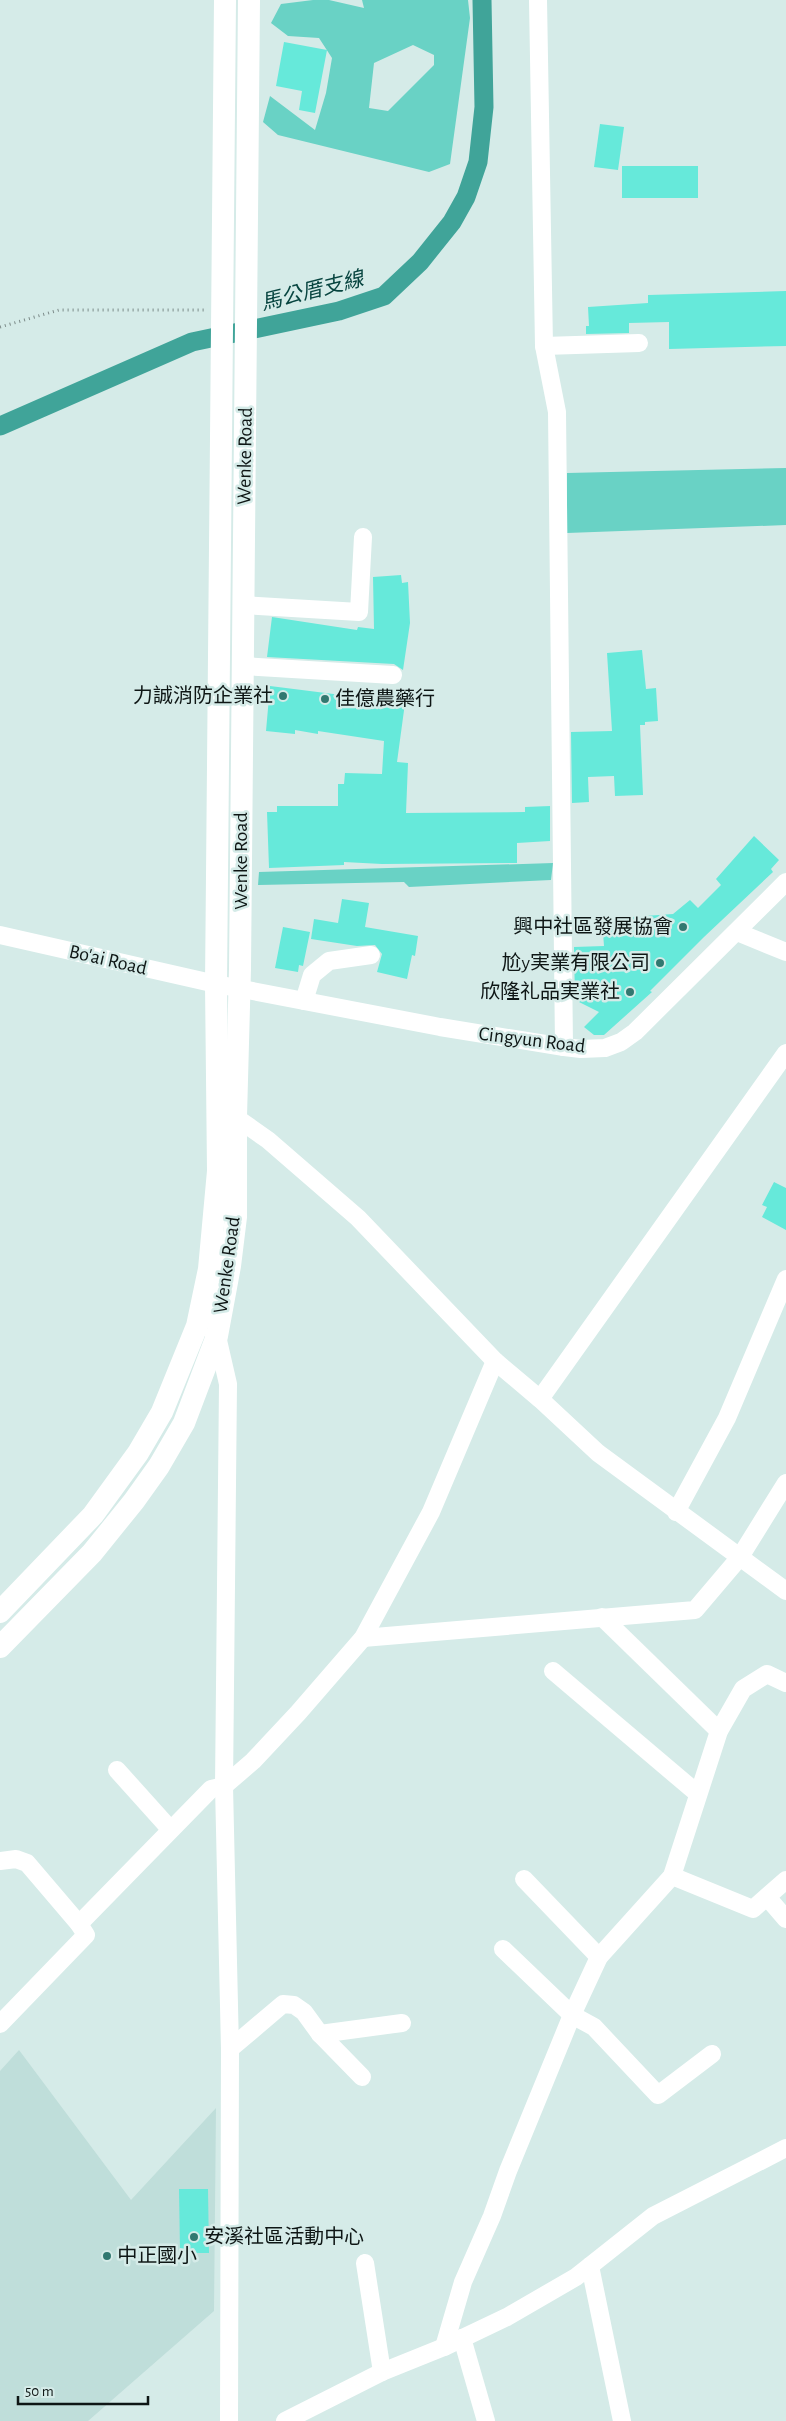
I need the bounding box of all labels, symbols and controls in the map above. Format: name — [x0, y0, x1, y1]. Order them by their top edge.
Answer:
water label: 馬公厝支線 — [258, 267, 367, 314]
street label: Wenke Road — [234, 407, 256, 505]
place label: 力誠消防企業社 — [133, 684, 273, 706]
place label: 佳億農藥行 — [335, 688, 435, 709]
marker: 力誠消防企業社 — [277, 690, 289, 702]
marker: 佳億農藥行 — [319, 693, 331, 705]
street label: Wenke Road — [231, 812, 251, 910]
place label: 興中社區發展協會 — [513, 916, 673, 937]
marker: 興中社區發展協會 — [677, 921, 689, 933]
street label: Bo'ai Road — [67, 941, 149, 979]
place label: 尬y実業有限公司 — [501, 952, 650, 973]
marker: 尬y実業有限公司 — [654, 957, 666, 969]
place label: 欣隆礼品実業社 — [480, 981, 620, 1002]
marker: 欣隆礼品実業社 — [624, 986, 636, 998]
street label: Cingyun Road — [478, 1024, 586, 1056]
street label: Wenke Road — [210, 1215, 244, 1315]
place label: 安溪社區活動中心 — [204, 2226, 364, 2247]
marker: 安溪社區活動中心 — [188, 2231, 200, 2243]
place label: 中正國小 — [117, 2245, 197, 2266]
marker: 中正國小 — [101, 2250, 113, 2262]
scale bar — [18, 2374, 148, 2406]
text: 50 m — [25, 2384, 54, 2399]

